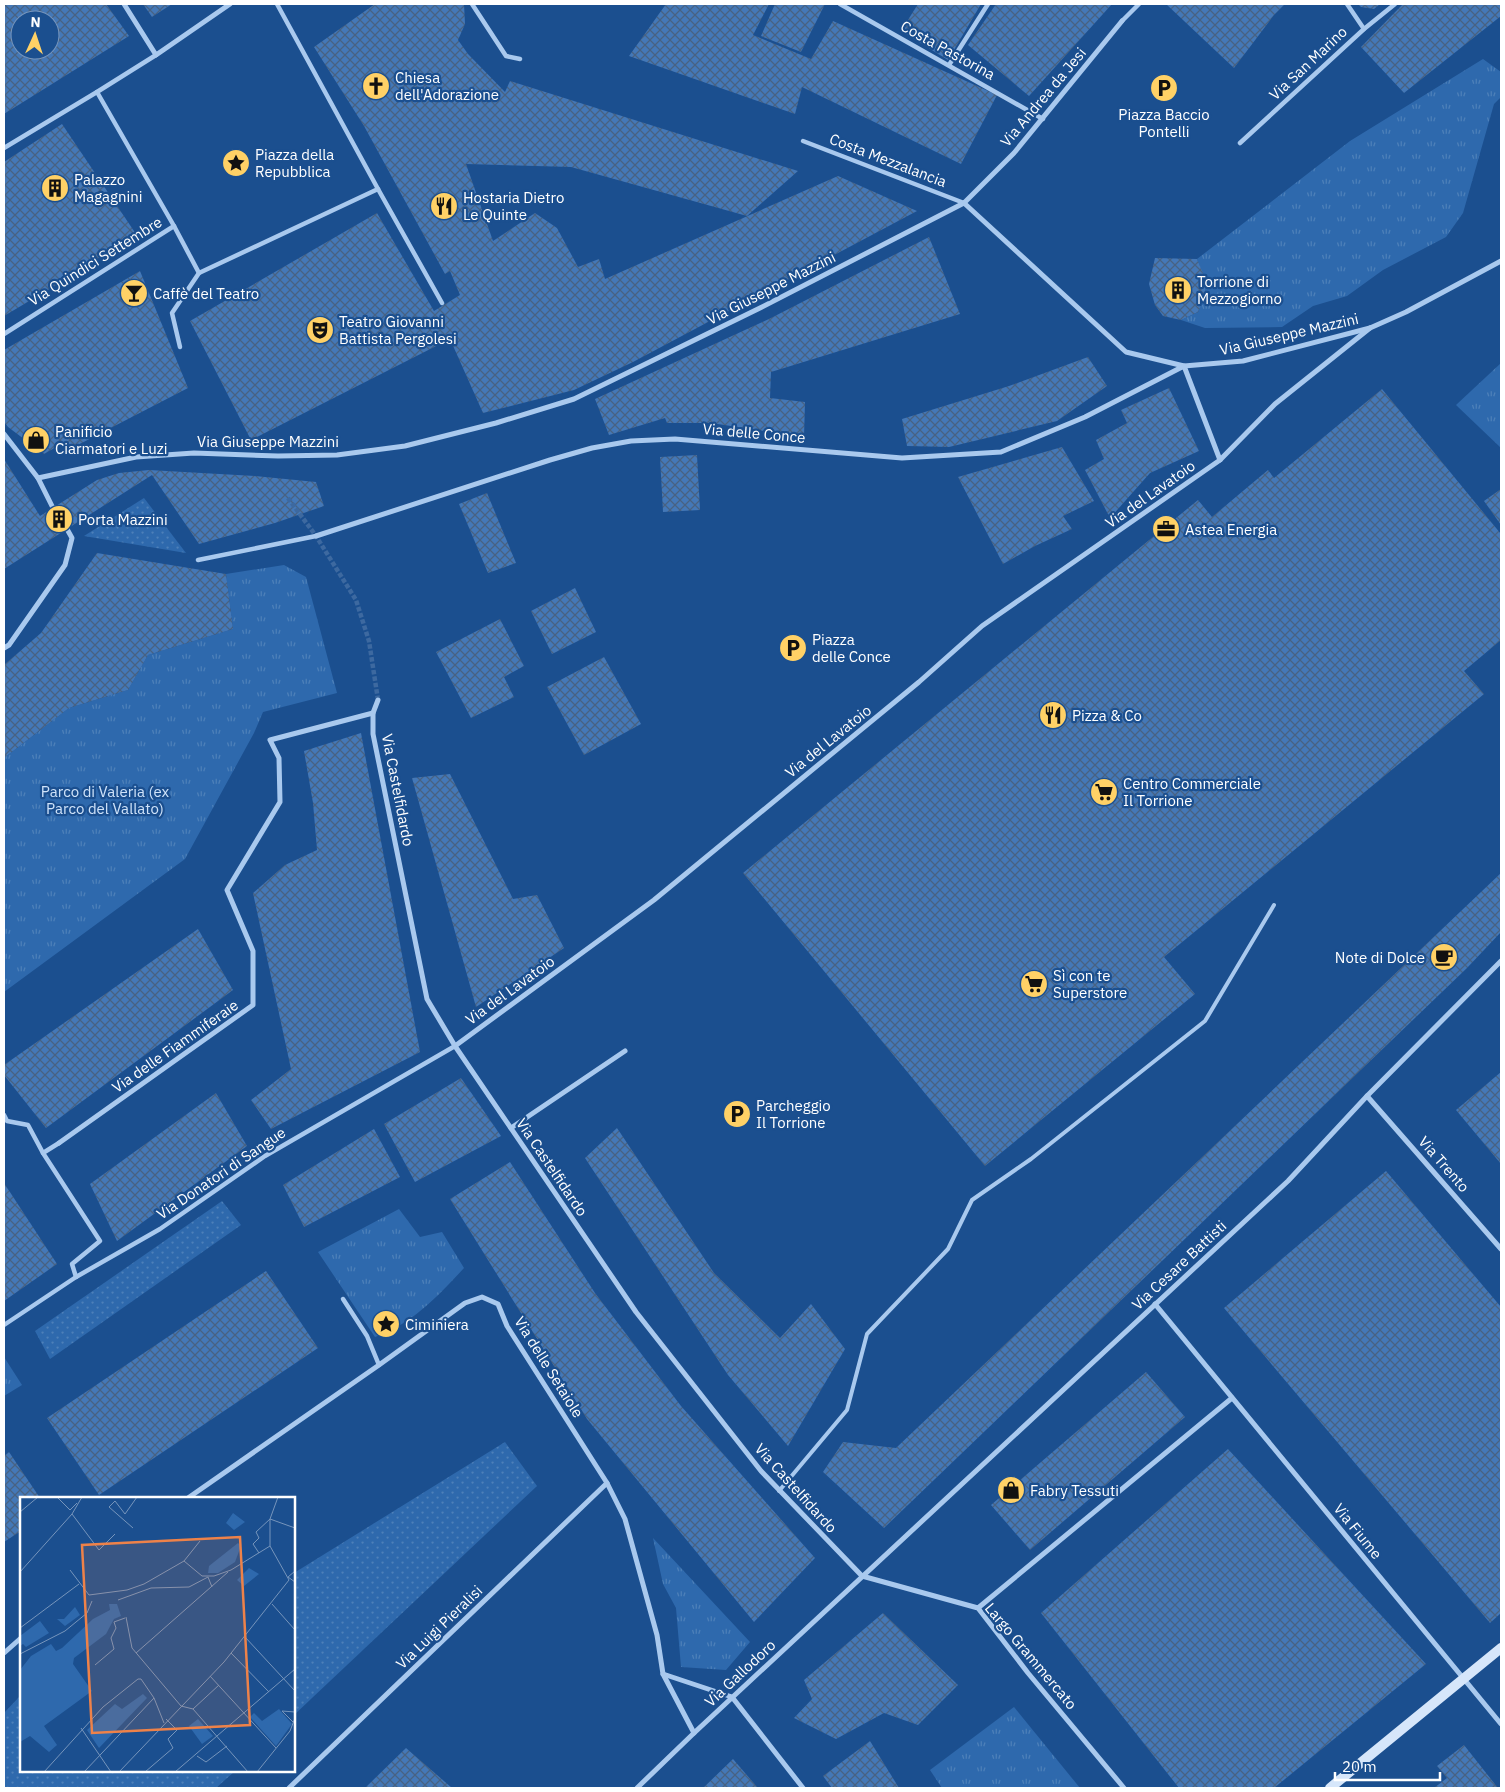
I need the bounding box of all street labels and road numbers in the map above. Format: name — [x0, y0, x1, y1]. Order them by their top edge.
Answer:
street label: Costa Pastorina — [897, 16, 999, 84]
street label: Via San Marino — [1265, 22, 1351, 104]
street label: Via Andrea da Jesi — [996, 44, 1090, 150]
street label: Costa Mezzalancia — [827, 129, 949, 191]
street label: Via Quindici Settembre — [25, 212, 165, 310]
street label: Via Giuseppe Mazzini — [703, 247, 839, 329]
street label: Via Giuseppe Mazzini — [1218, 309, 1360, 359]
street label: Via delle Conce — [702, 419, 806, 447]
street label: Via Giuseppe Mazzini — [197, 432, 339, 451]
street label: Via del Lavatoio — [1101, 456, 1199, 532]
street label: Via del Lavatoio — [781, 700, 875, 782]
street label: Via Castelfidardo — [378, 732, 418, 848]
street label: Via del Lavatoio — [462, 951, 558, 1029]
street label: Via delle Fiammiferaie — [108, 995, 242, 1097]
street label: Via Castelfidardo — [512, 1114, 592, 1220]
street label: Via Donatori di Sangue — [153, 1123, 289, 1223]
street label: Via Trento — [1414, 1132, 1474, 1196]
street label: Via Cesare Battisti — [1128, 1216, 1230, 1314]
street label: Via delle Setaiole — [510, 1313, 588, 1421]
street label: Via Castelfidardo — [751, 1439, 841, 1537]
street label: Via Fiume — [1330, 1499, 1386, 1563]
street label: Via Luigi Pieralisi — [392, 1581, 486, 1673]
street label: Largo Grammercato — [981, 1599, 1081, 1713]
street label: Via Gallodoro — [701, 1635, 779, 1711]

